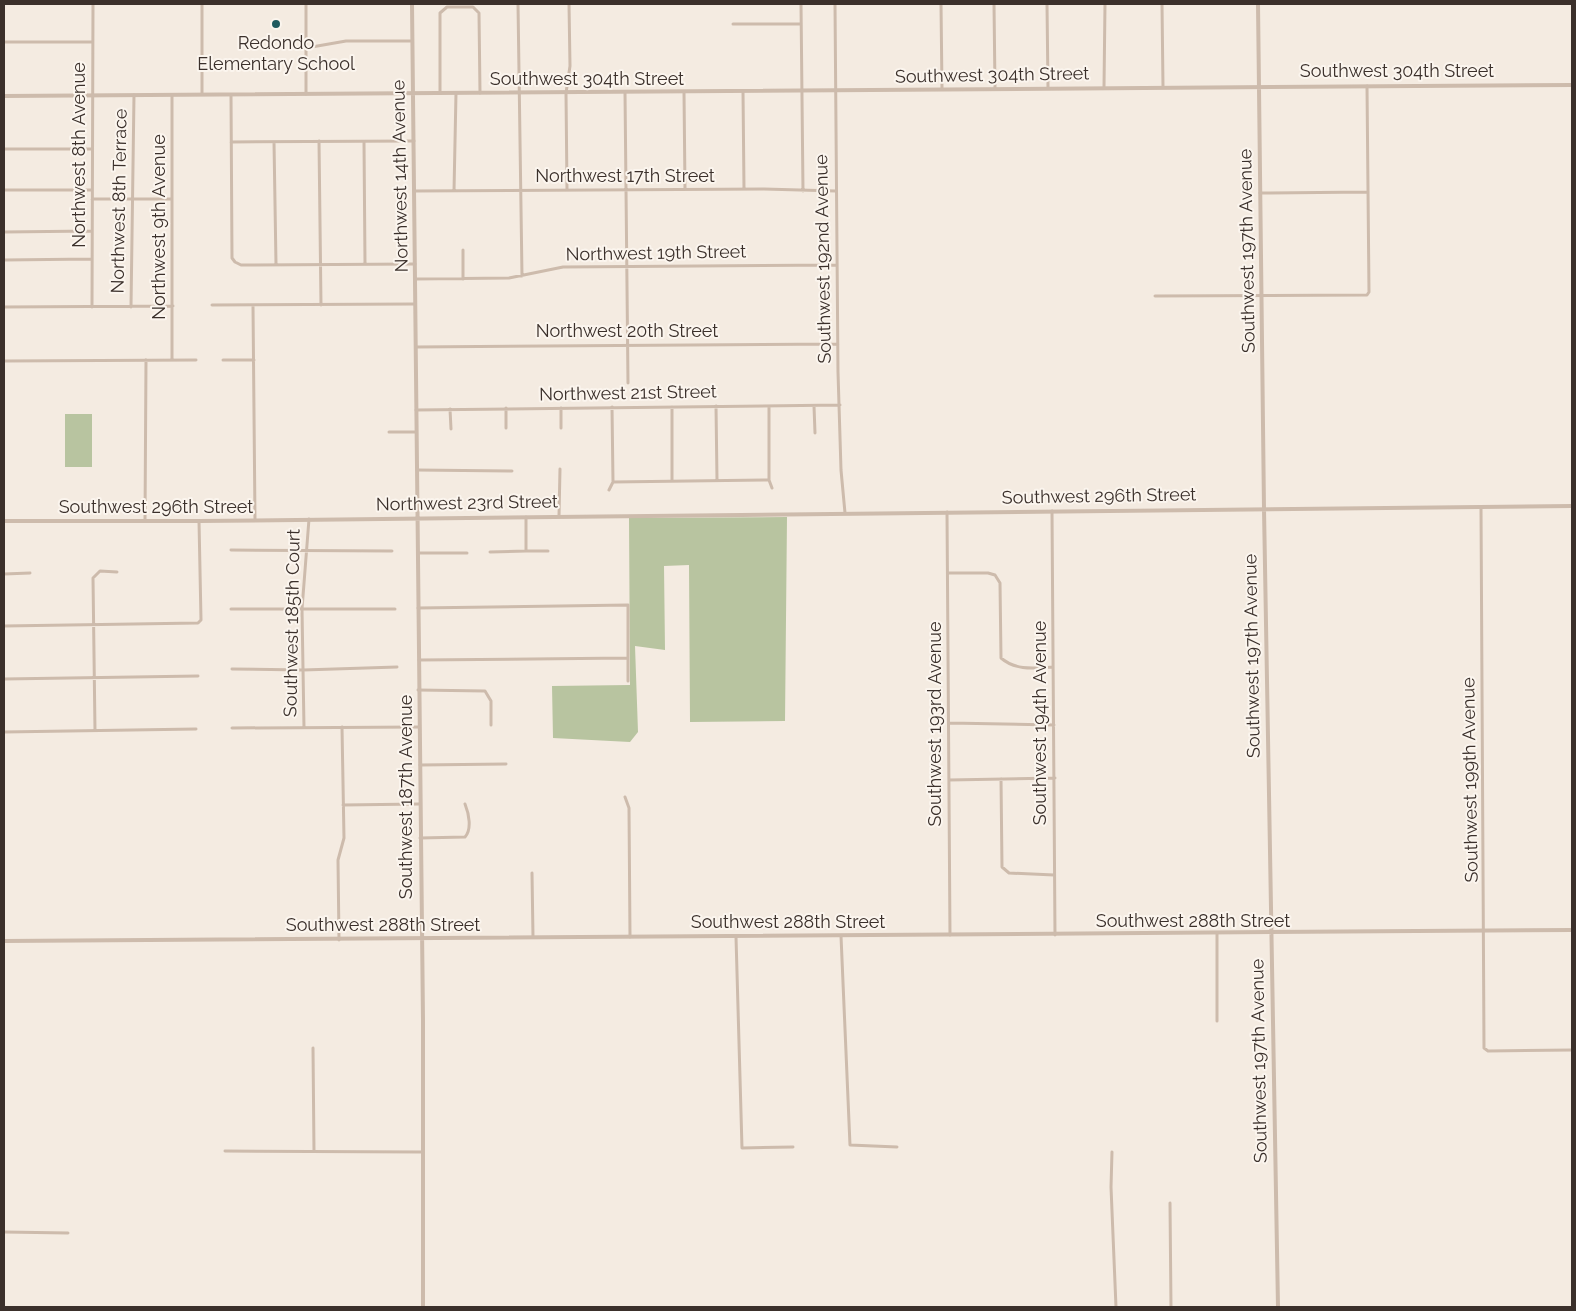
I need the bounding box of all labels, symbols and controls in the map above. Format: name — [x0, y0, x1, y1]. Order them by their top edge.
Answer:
marker: Redondo Elementary School — [270, 18, 282, 30]
place label: Redondo Elementary School — [197, 32, 355, 74]
street label: Southwest 304th Street — [1300, 60, 1494, 81]
street label: Northwest 8th Avenue — [68, 62, 89, 248]
street label: Southwest 304th Street — [895, 62, 1089, 87]
street label: Southwest 304th Street — [490, 68, 684, 89]
street label: Northwest 14th Avenue — [387, 79, 412, 272]
street label: Northwest 8th Terrace — [106, 108, 131, 294]
street label: Northwest 9th Avenue — [148, 134, 169, 320]
street label: Southwest 197th Avenue — [1234, 148, 1259, 353]
street label: Southwest 192nd Avenue — [810, 154, 835, 364]
street label: Northwest 17th Street — [535, 165, 715, 186]
street label: Northwest 19th Street — [566, 240, 746, 265]
street label: Northwest 20th Street — [536, 320, 718, 341]
street label: Northwest 21st Street — [539, 380, 717, 405]
street label: Southwest 296th Street — [1002, 483, 1196, 508]
street label: Northwest 23rd Street — [376, 490, 558, 515]
street label: Southwest 296th Street — [59, 496, 253, 517]
street label: Southwest 185th Court — [279, 529, 304, 717]
street label: Southwest 197th Avenue — [1239, 553, 1264, 758]
street label: Southwest 194th Avenue — [1029, 620, 1050, 825]
street label: Southwest 193rd Avenue — [924, 621, 945, 827]
street label: Southwest 199th Avenue — [1457, 677, 1482, 883]
street label: Southwest 187th Avenue — [395, 694, 416, 899]
street label: Southwest 288th Street — [1096, 910, 1290, 931]
street label: Southwest 288th Street — [691, 911, 885, 932]
street label: Southwest 288th Street — [286, 914, 480, 935]
street label: Southwest 197th Avenue — [1246, 958, 1271, 1163]

